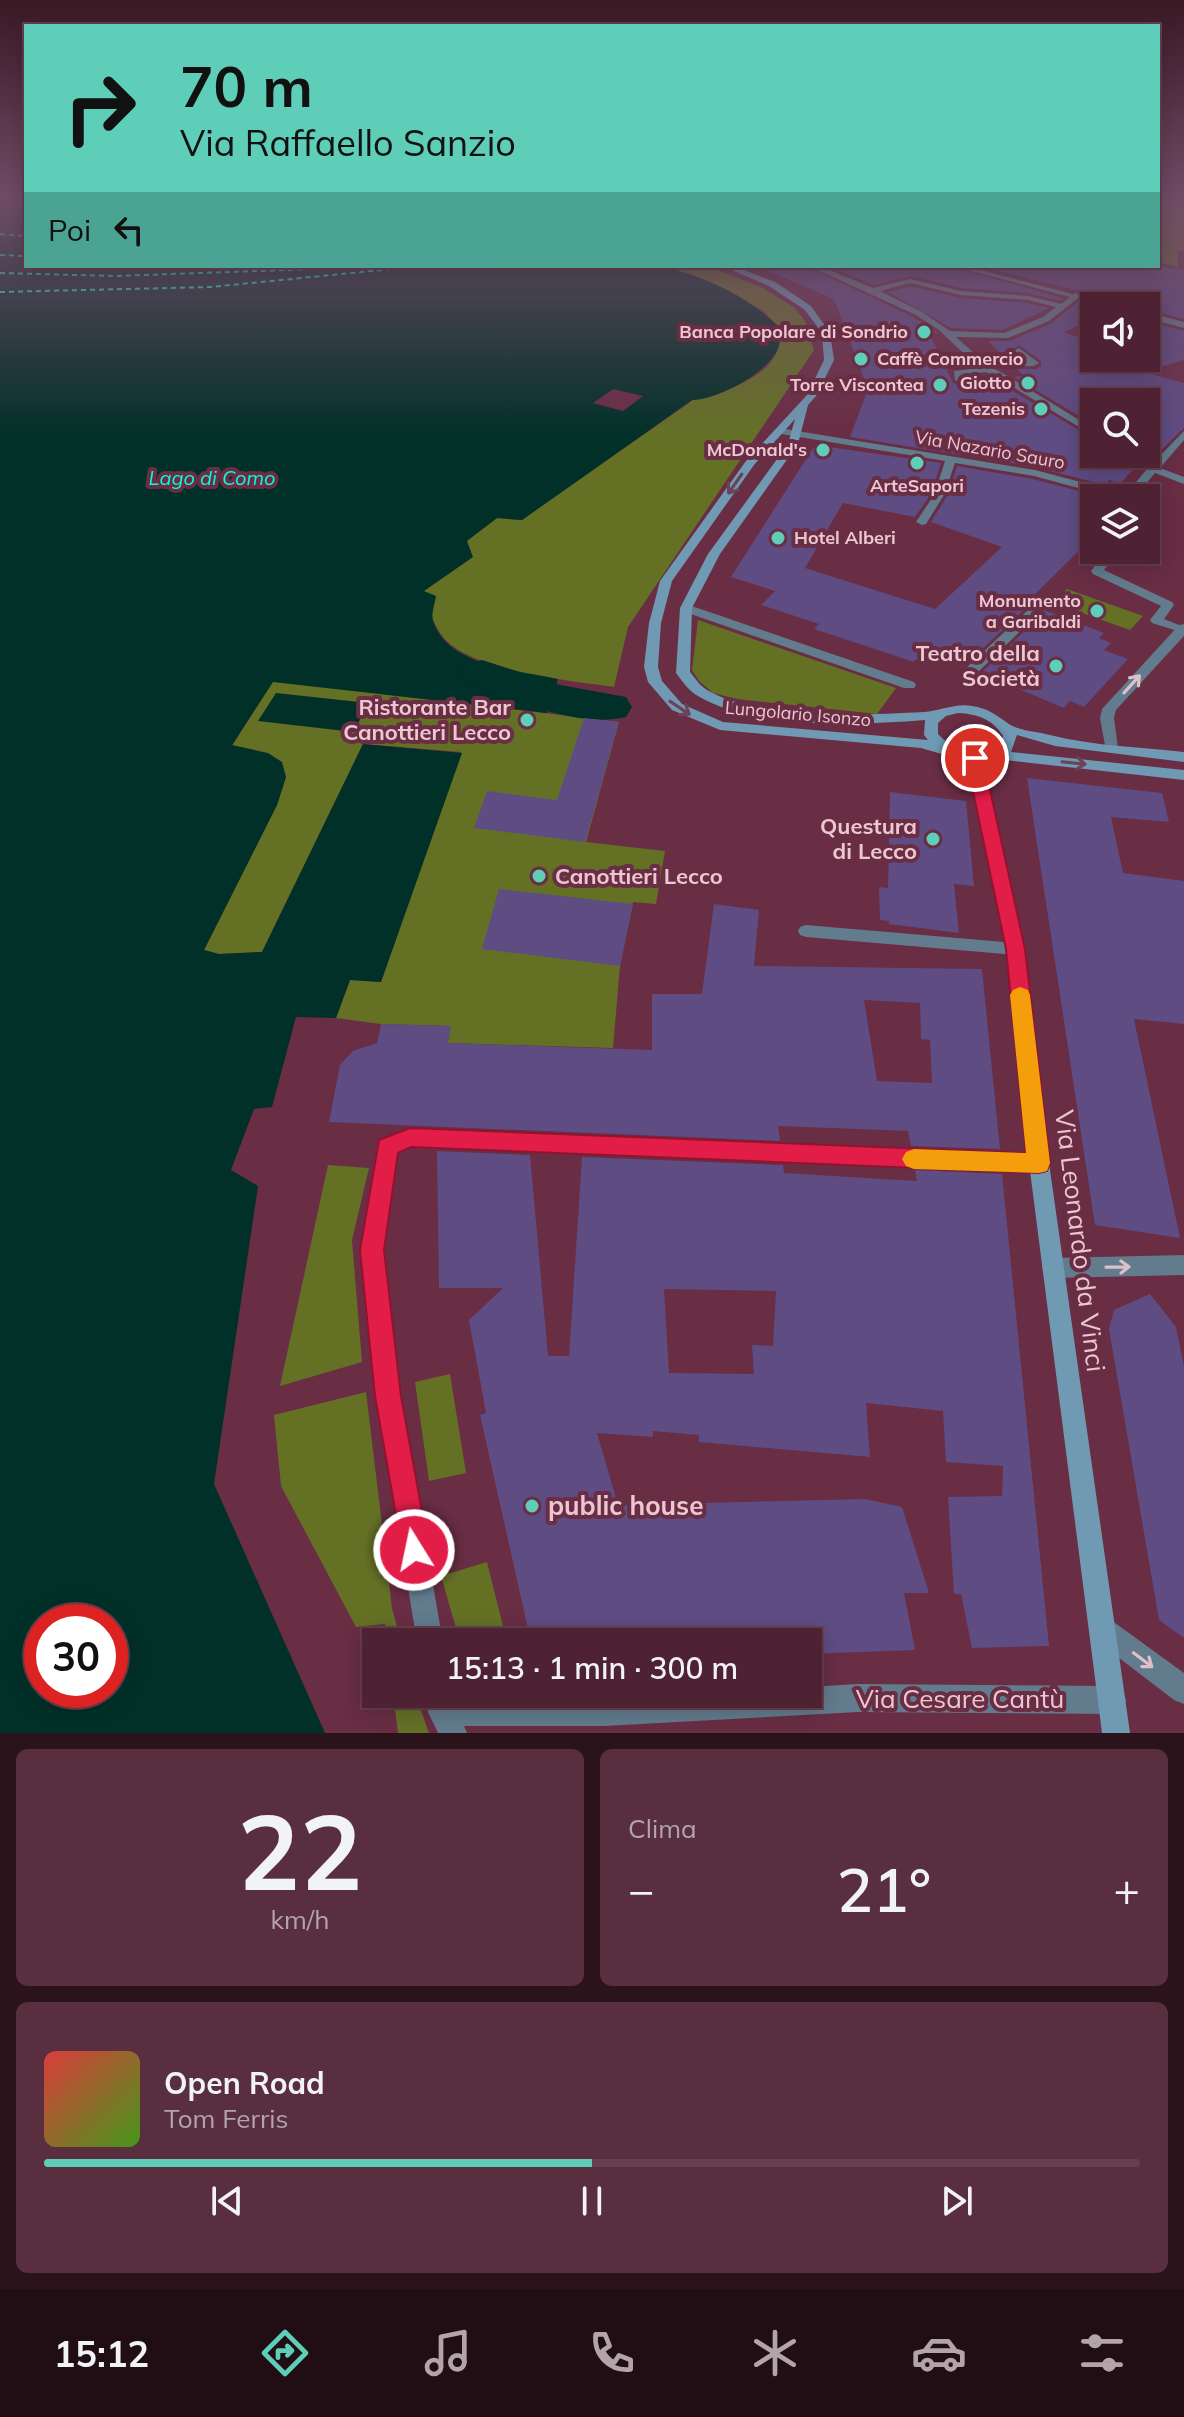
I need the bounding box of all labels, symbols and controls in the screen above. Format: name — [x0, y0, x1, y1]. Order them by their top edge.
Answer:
text: 70 m — [180, 51, 313, 121]
icon: right — [48, 56, 152, 160]
text: Via Raffaello Sanzio — [180, 120, 516, 165]
icon: left — [107, 208, 151, 252]
text: Poi — [48, 211, 91, 249]
map controls — [1080, 292, 1160, 564]
button: sound — [1080, 292, 1160, 372]
place label: Banca Popolare di Sondrio — [679, 320, 908, 343]
marker: Banca Popolare di Sondrio — [915, 323, 933, 341]
place label: Caffè Commercio — [877, 347, 1024, 370]
marker: Caffè Commercio — [852, 350, 870, 368]
place label: Giotto — [960, 371, 1012, 394]
place label: Torre Viscontea — [790, 373, 924, 396]
marker: Giotto — [1019, 374, 1037, 392]
marker: Torre Viscontea — [931, 376, 949, 394]
button: search — [1080, 388, 1160, 468]
place label: Tezenis — [962, 397, 1025, 420]
marker: Tezenis — [1032, 400, 1050, 418]
street label: Via Nazario Sauro — [913, 425, 1067, 474]
place label: McDonald's — [707, 438, 807, 461]
marker: McDonald's — [814, 441, 832, 459]
marker: ArteSapori — [908, 454, 926, 472]
water label: Lago di Como — [149, 465, 275, 490]
one-way arrow — [727, 472, 744, 494]
place label: ArteSapori — [870, 474, 964, 497]
button: layers — [1080, 484, 1160, 564]
place label: Hotel Alberi — [794, 526, 896, 549]
marker: Hotel Alberi — [769, 529, 787, 547]
place label: Monumento a Garibaldi — [979, 589, 1081, 633]
marker: Monumento a Garibaldi — [1088, 602, 1106, 620]
place label: Teatro della Società — [916, 639, 1040, 692]
marker: Teatro della Società — [1047, 657, 1065, 675]
one-way arrow — [1123, 675, 1141, 695]
place label: Ristorante Bar Canottieri Lecco — [343, 693, 511, 746]
street label: Lungolario Isonzo — [724, 696, 872, 731]
one-way arrow — [669, 700, 691, 716]
marker: Ristorante Bar Canottieri Lecco — [518, 711, 536, 729]
pin — [941, 724, 1009, 792]
icon: arrive — [953, 736, 997, 780]
one-way arrow — [1060, 756, 1087, 771]
place label: Questura di Lecco — [820, 812, 917, 865]
marker: Questura di Lecco — [924, 830, 942, 848]
place label: Canottieri Lecco — [555, 862, 723, 890]
marker: Canottieri Lecco — [530, 867, 548, 885]
street label: Via Leonardo da Vinci — [1048, 1108, 1113, 1374]
one-way arrow — [1104, 1260, 1131, 1275]
place label: public house — [548, 1489, 703, 1522]
marker: public house — [523, 1497, 541, 1515]
position arrow — [372, 1508, 456, 1592]
speed limit sign: 30 — [24, 1604, 128, 1708]
text: 15:13 · 1 min · 300 m — [446, 1649, 738, 1687]
one-way arrow — [1132, 1651, 1153, 1668]
street label: Via Cesare Cantù — [856, 1682, 1064, 1715]
text: 22 — [238, 1785, 362, 1916]
text: Clima — [628, 1812, 697, 1845]
text: 21° — [837, 1852, 931, 1927]
text: − — [628, 1862, 654, 1917]
text: + — [1114, 1862, 1140, 1917]
text: km/h — [271, 1903, 329, 1936]
text: Open Road — [164, 2064, 325, 2102]
text: Tom Ferris — [164, 2102, 288, 2135]
icon: previous — [205, 2179, 249, 2223]
icon: pause — [570, 2179, 614, 2223]
icon: next — [935, 2179, 979, 2223]
icon: directions — [257, 2325, 313, 2381]
icon: music — [420, 2325, 476, 2381]
icon: phone — [584, 2325, 640, 2381]
icon: climate — [747, 2325, 803, 2381]
icon: car — [911, 2325, 967, 2381]
icon: filters — [1074, 2325, 1130, 2381]
text: 15:12 — [54, 2331, 149, 2376]

